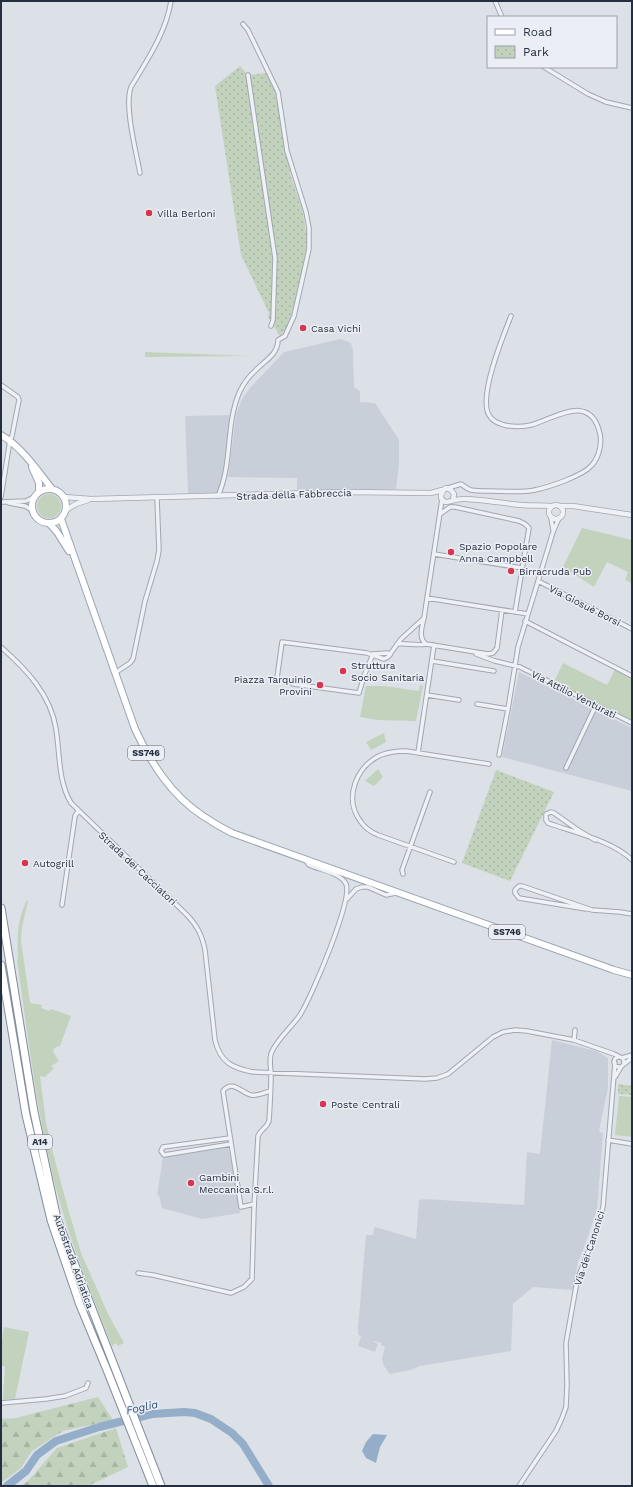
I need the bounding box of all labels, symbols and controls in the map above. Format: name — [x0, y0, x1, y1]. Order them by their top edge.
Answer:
legend — [487, 16, 617, 68]
text: Road — [523, 25, 552, 39]
text: Park — [523, 45, 549, 59]
marker: Villa Berloni — [144, 208, 154, 218]
place label: Villa Berloni — [157, 208, 215, 219]
marker: Casa Vichi — [298, 323, 308, 333]
place label: Casa Vichi — [311, 323, 361, 334]
street label: Strada della Fabbreccia — [236, 487, 352, 502]
place label: Spazio Popolare Anna Campbell — [459, 541, 538, 564]
marker: Spazio Popolare Anna Campbell — [446, 547, 456, 557]
marker: Birracruda Pub — [506, 566, 516, 576]
place label: Birracruda Pub — [519, 566, 591, 577]
street label: Via Giosuè Borsi — [547, 583, 622, 628]
place label: Struttura Socio Sanitaria — [351, 660, 424, 683]
marker: Struttura Socio Sanitaria — [338, 666, 348, 676]
street label: Via Attilio Venturati — [530, 668, 618, 721]
place label: Piazza Tarquinio Provini — [234, 674, 312, 697]
marker: Piazza Tarquinio Provini — [315, 680, 325, 690]
road number: SS746 — [128, 746, 164, 760]
street label: Strada dei Cacciatori — [97, 829, 179, 907]
marker: Autogrill — [20, 858, 30, 868]
place label: Autogrill — [33, 858, 74, 869]
road number: SS746 — [489, 925, 525, 939]
marker: Poste Centrali — [318, 1099, 328, 1109]
place label: Poste Centrali — [331, 1099, 400, 1110]
road number: A14 — [28, 1135, 52, 1149]
place label: Gambini Meccanica S.r.l. — [199, 1172, 274, 1195]
marker: Gambini Meccanica S.r.l. — [186, 1178, 196, 1188]
street label: Via dei Canonici — [572, 1209, 607, 1287]
street label: Autostrada Adriatica — [51, 1212, 96, 1310]
water label: Foglia — [125, 1398, 159, 1417]

